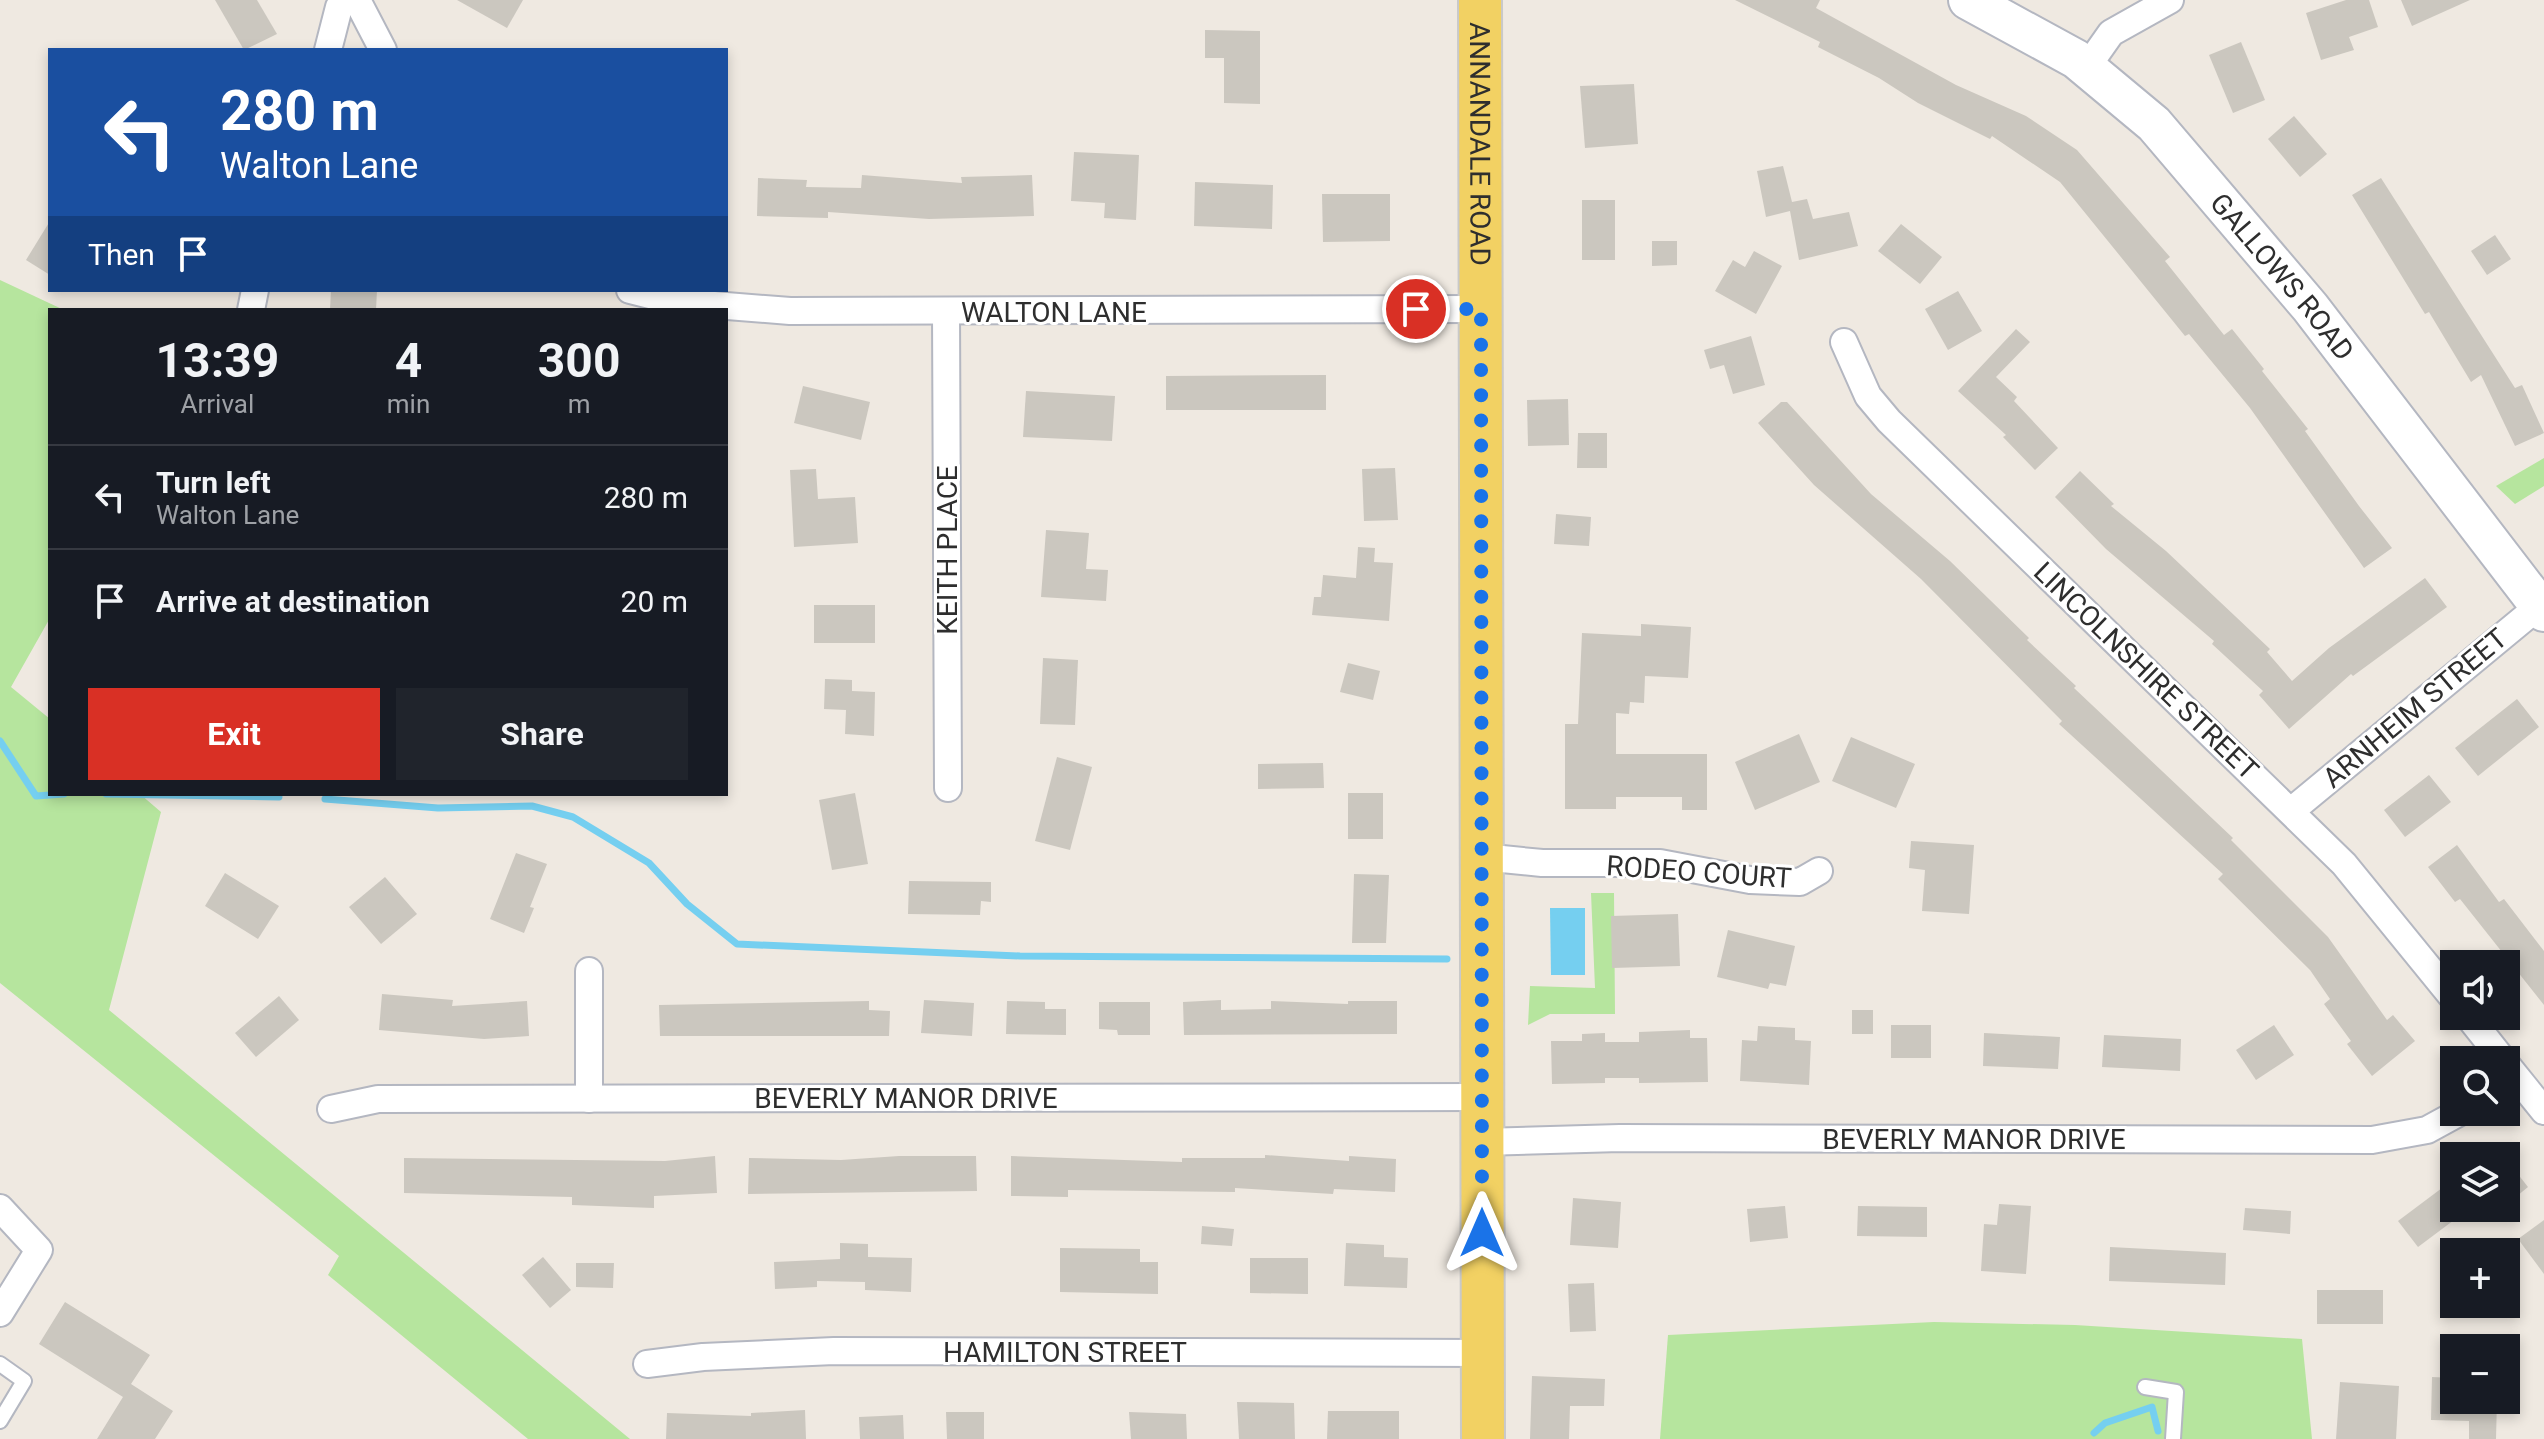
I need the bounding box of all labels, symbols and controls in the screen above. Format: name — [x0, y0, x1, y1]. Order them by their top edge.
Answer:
street label: ANNANDALE ROAD — [1464, 22, 1497, 266]
text: 280 m — [220, 78, 379, 144]
icon: left — [88, 80, 192, 184]
text: Walton Lane — [220, 145, 418, 187]
street label: GALLOWS ROAD — [2204, 186, 2361, 367]
icon: arrive — [171, 232, 215, 276]
text: Then — [88, 237, 155, 272]
pin — [1382, 275, 1450, 343]
icon: arrive — [1394, 287, 1438, 331]
street label: WALTON LANE — [961, 296, 1147, 329]
text: 13:39 — [156, 332, 279, 389]
text: 4 — [395, 332, 422, 389]
text: 300 — [538, 332, 620, 389]
text: Arrival — [181, 389, 254, 419]
text: min — [387, 389, 430, 419]
text: m — [568, 389, 591, 419]
text: Turn left — [156, 465, 271, 500]
street label: KEITH PLACE — [931, 465, 964, 635]
icon: left — [88, 475, 132, 519]
text: 280 m — [604, 480, 688, 515]
text: Walton Lane — [156, 500, 299, 530]
street label: LINCOLNSHIRE STREET — [2027, 555, 2265, 787]
icon: arrive — [88, 579, 132, 623]
text: Arrive at destination — [156, 584, 430, 619]
text: 20 m — [621, 584, 688, 619]
street label: ARNHEIM STREET — [2316, 621, 2514, 794]
button: Exit — [88, 688, 380, 780]
button: Share — [396, 688, 688, 780]
street label: RODEO COURT — [1605, 849, 1793, 895]
map controls — [2440, 950, 2520, 1414]
button: sound — [2440, 950, 2520, 1030]
button: search — [2440, 1046, 2520, 1126]
street label: BEVERLY MANOR DRIVE — [754, 1082, 1058, 1115]
street label: BEVERLY MANOR DRIVE — [1822, 1123, 2126, 1156]
button: layers — [2440, 1142, 2520, 1222]
position arrow — [1440, 1191, 1524, 1275]
button: + — [2440, 1238, 2520, 1318]
button: − — [2440, 1334, 2520, 1414]
street label: HAMILTON STREET — [943, 1336, 1187, 1369]

